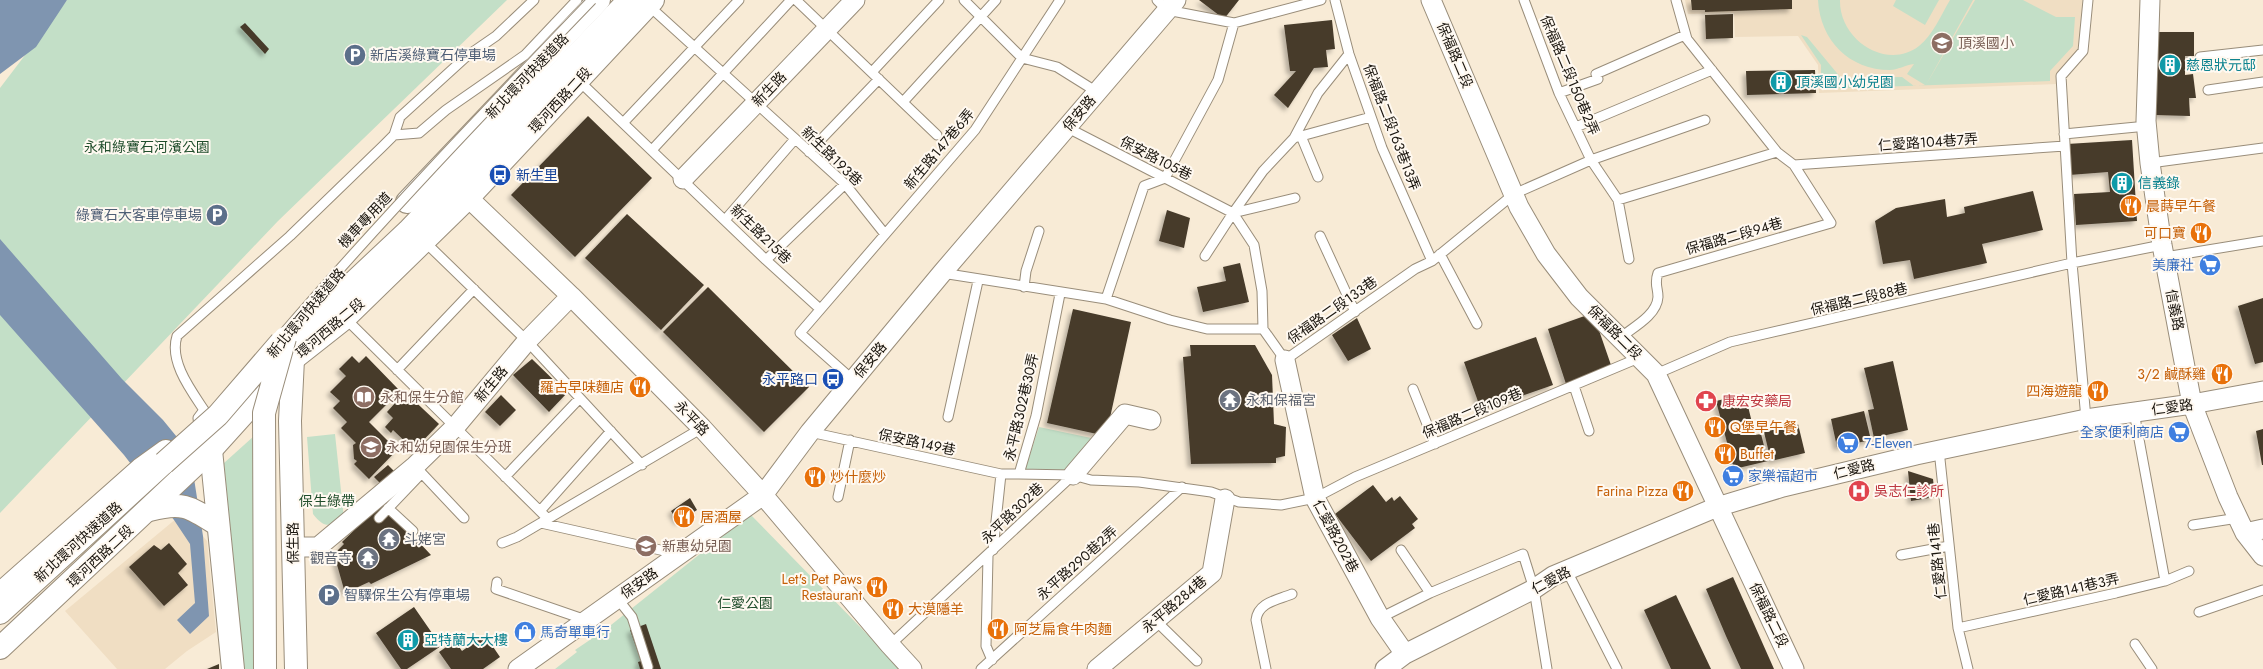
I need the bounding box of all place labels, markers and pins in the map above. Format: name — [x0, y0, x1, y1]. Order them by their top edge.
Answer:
school or university icon: 頂溪國小 — [1929, 30, 1955, 56]
place label: 頂溪國小 — [1958, 33, 2014, 53]
parking icon: 新店溪綠寶石停車場 — [342, 42, 368, 68]
place label: 新店溪綠寶石停車場 — [370, 45, 496, 65]
building icon: 慈恩狀元邸 — [2157, 52, 2183, 78]
place label: 慈恩狀元邸 — [2186, 55, 2256, 75]
building icon: 頂溪國小幼兒園 — [1768, 69, 1794, 95]
place label: 頂溪國小幼兒園 — [1796, 72, 1894, 92]
bus stop icon: 新生里 — [487, 162, 513, 188]
place label: 新生里 — [516, 165, 558, 185]
building icon: 信義錄 — [2109, 170, 2135, 196]
place label: 信義錄 — [2138, 173, 2180, 193]
restaurant icon: 晨蒔早午餐 — [2118, 193, 2144, 219]
place label: 晨蒔早午餐 — [2146, 196, 2216, 216]
parking icon: 綠寶石大客車停車場 — [204, 202, 230, 228]
place label: 綠寶石大客車停車場 — [76, 205, 202, 225]
restaurant icon: 可口寶 — [2188, 220, 2214, 246]
place label: 可口寶 — [2144, 223, 2186, 243]
supermarket icon: 美廉社 — [2197, 252, 2223, 278]
place label: 美廉社 — [2152, 255, 2194, 275]
restaurant icon: 3/2 鹹酥雞 — [2209, 361, 2235, 387]
place label: 3/2 鹹酥雞 — [2137, 364, 2206, 384]
bus stop icon: 永平路口 — [820, 366, 846, 392]
place label: 永平路口 — [762, 369, 818, 389]
restaurant icon: 羅古早味麵店 — [627, 374, 653, 400]
place label: 羅古早味麵店 — [540, 377, 624, 397]
restaurant icon: 四海遊龍 — [2085, 378, 2111, 404]
place label: 四海遊龍 — [2026, 381, 2082, 401]
library icon: 永和保生分館 — [351, 384, 377, 410]
place label: 永和保生分館 — [380, 387, 464, 407]
temple icon: 永和保福宮 — [1217, 387, 1243, 413]
pharmacy icon: 康宏安藥局 — [1693, 388, 1719, 414]
place label: 永和保福宮 — [1246, 390, 1316, 410]
place label: 康宏安藥局 — [1722, 391, 1792, 411]
restaurant icon: Q堡早午餐 — [1702, 414, 1728, 440]
place label: Q堡早午餐 — [1730, 417, 1797, 437]
supermarket icon: 全家便利商店 — [2166, 419, 2192, 445]
place label: 全家便利商店 — [2080, 422, 2164, 442]
supermarket icon: 7-Eleven — [1835, 430, 1861, 456]
place label: 7-Eleven — [1864, 433, 1913, 453]
school or university icon: 永和幼兒園保生分班 — [358, 434, 384, 460]
place label: 永和幼兒園保生分班 — [386, 437, 512, 457]
restaurant icon: Buffet — [1712, 441, 1738, 467]
place label: Buffet — [1740, 444, 1774, 464]
supermarket icon: 家樂福超市 — [1720, 463, 1746, 489]
restaurant icon: 炒什麼炒 — [802, 464, 828, 490]
place label: 家樂福超市 — [1748, 466, 1818, 486]
place label: 炒什麼炒 — [830, 467, 886, 487]
restaurant icon: Farina Pizza — [1670, 478, 1696, 504]
hospital icon: 吳志仁診所 — [1846, 478, 1872, 504]
place label: Farina Pizza — [1597, 481, 1668, 501]
place label: 吳志仁診所 — [1874, 481, 1944, 501]
restaurant icon: 居酒屋 — [671, 504, 697, 530]
place label: 居酒屋 — [700, 507, 742, 527]
temple icon: 斗姥宮 — [376, 526, 402, 552]
place label: 斗姥宮 — [404, 529, 446, 549]
school or university icon: 新惠幼兒園 — [633, 533, 659, 559]
place label: 新惠幼兒園 — [662, 536, 732, 556]
temple icon: 觀音寺 — [355, 545, 381, 571]
place label: 觀音寺 — [310, 548, 352, 568]
place label: Let's Pet Paws Restaurant — [782, 569, 863, 605]
restaurant icon: Let's Pet Paws Restaurant — [864, 574, 890, 600]
parking icon: 智驛保生公有停車場 — [316, 582, 342, 608]
place label: 智驛保生公有停車場 — [344, 585, 470, 605]
restaurant icon: 大漠隱羊 — [880, 596, 906, 622]
place label: 大漠隱羊 — [908, 599, 964, 619]
restaurant icon: 阿芝扁食牛肉麵 — [985, 616, 1011, 642]
shop icon: 馬奇單車行 — [512, 619, 538, 645]
place label: 阿芝扁食牛肉麵 — [1014, 619, 1112, 639]
place label: 馬奇單車行 — [540, 622, 610, 642]
building icon: 亞特蘭大大樓 — [395, 627, 421, 653]
place label: 亞特蘭大大樓 — [424, 630, 508, 650]

